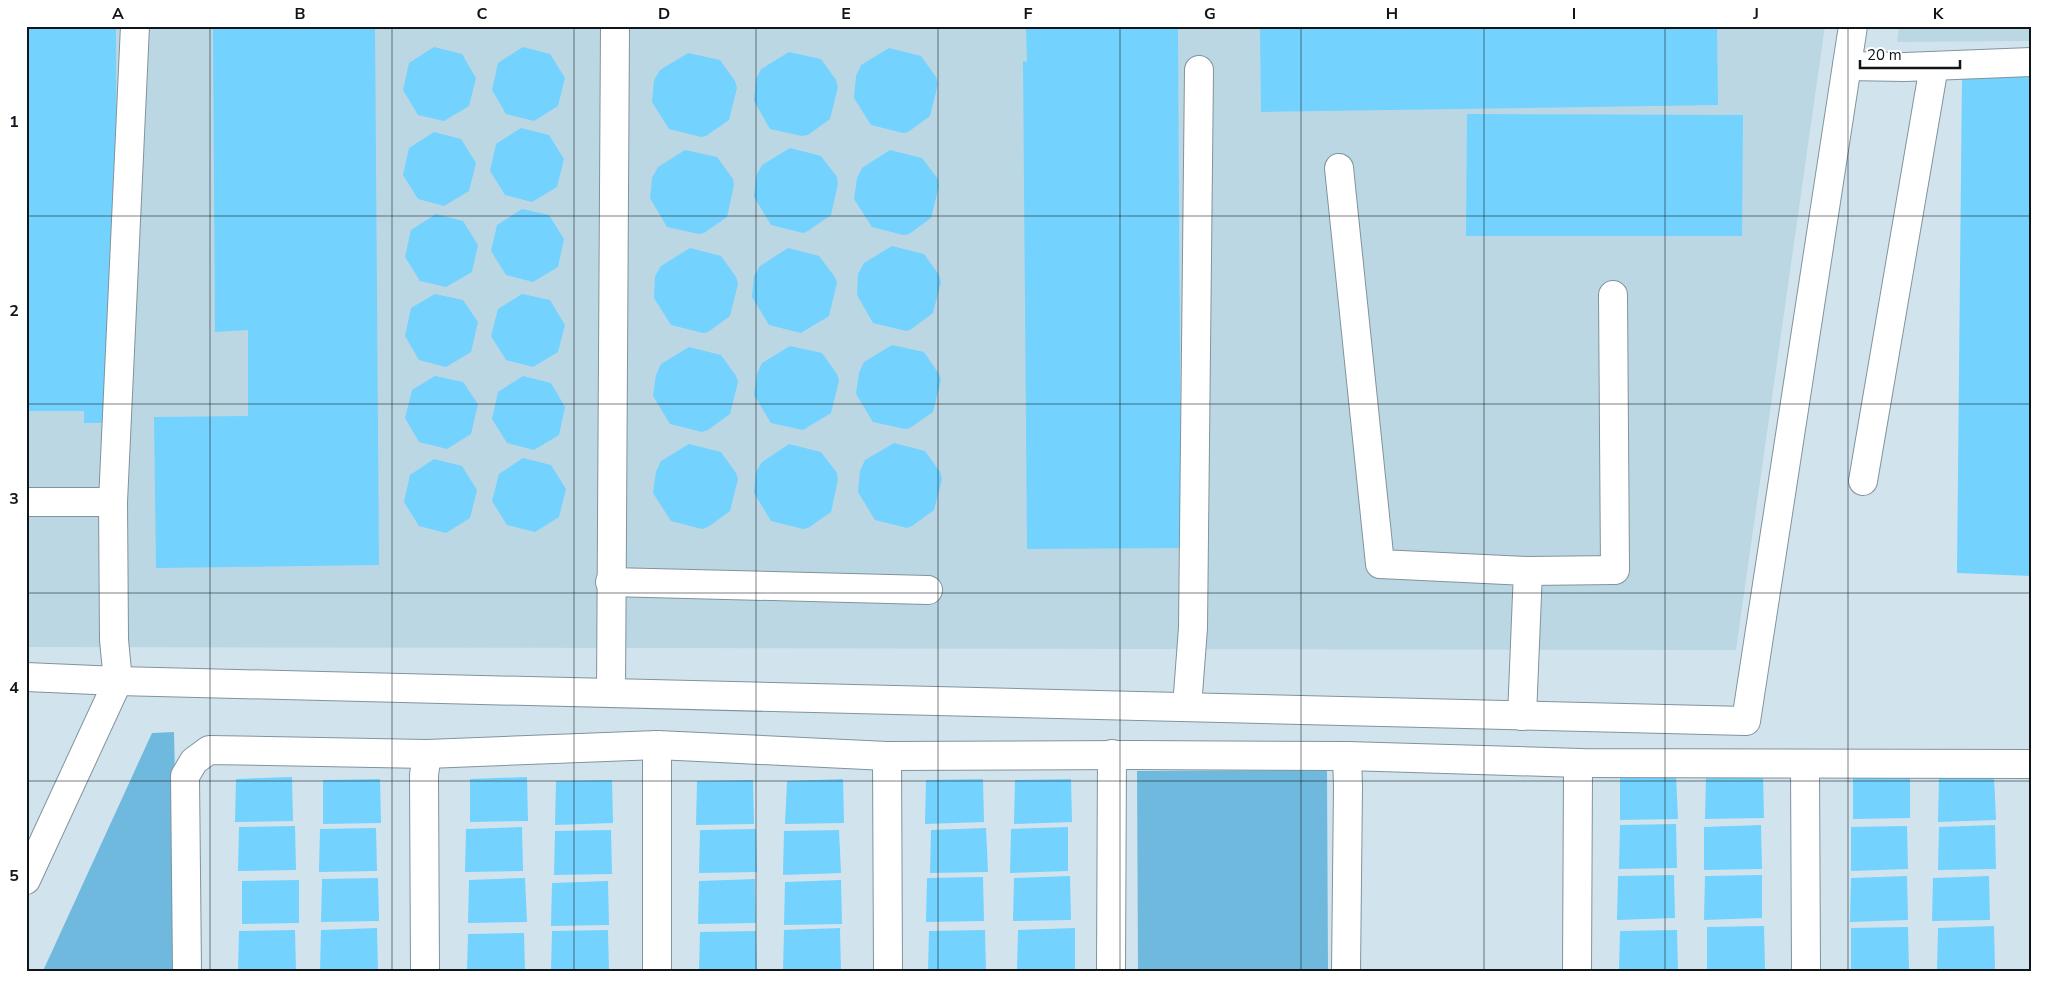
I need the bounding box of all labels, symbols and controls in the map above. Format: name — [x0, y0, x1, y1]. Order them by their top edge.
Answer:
text: A — [112, 3, 124, 25]
text: B — [294, 3, 306, 25]
text: C — [477, 3, 488, 25]
text: D — [658, 3, 670, 25]
text: E — [841, 3, 851, 25]
text: F — [1024, 3, 1033, 25]
text: G — [1204, 3, 1216, 25]
text: H — [1386, 3, 1398, 25]
text: I — [1572, 3, 1576, 25]
text: J — [1752, 3, 1759, 25]
text: K — [1933, 3, 1945, 25]
scale bar — [1860, 38, 1960, 70]
text: 20 m — [1867, 45, 1902, 65]
text: 1 — [9, 111, 19, 133]
text: 2 — [9, 300, 19, 322]
text: 3 — [9, 488, 19, 510]
text: 4 — [9, 677, 19, 699]
text: 5 — [9, 865, 19, 887]

